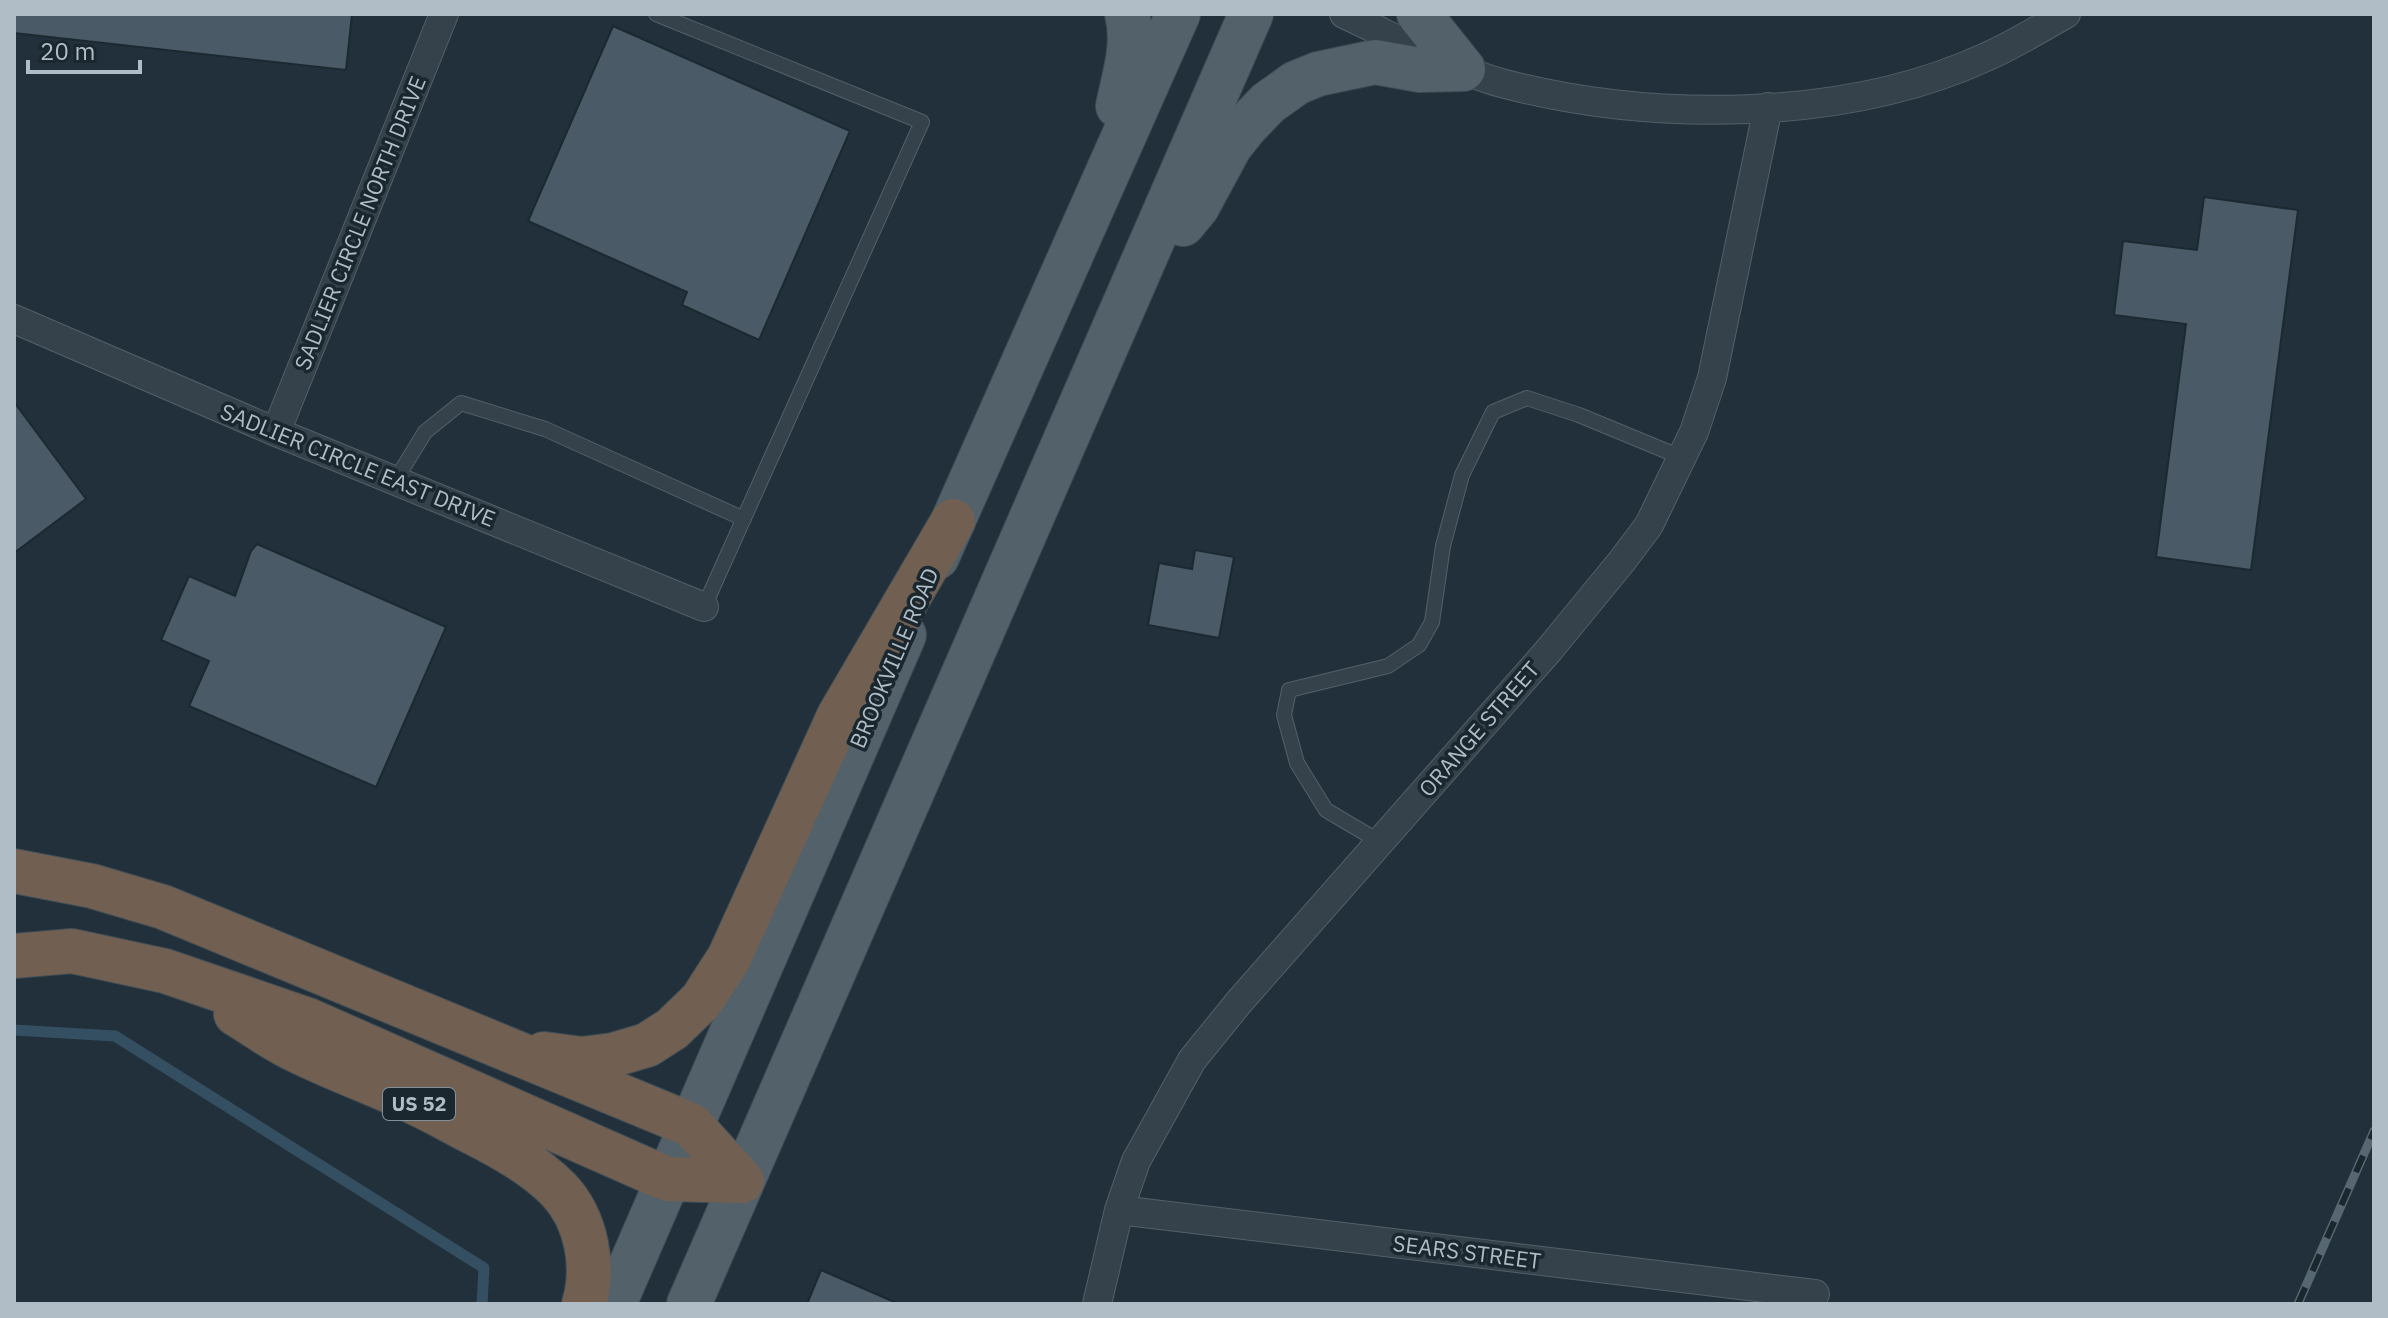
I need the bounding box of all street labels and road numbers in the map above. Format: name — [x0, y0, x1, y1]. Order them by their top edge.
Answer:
street label: SADLIER CIRCLE NORTH DRIVE — [287, 72, 432, 374]
street label: SADLIER CIRCLE EAST DRIVE — [217, 396, 500, 533]
street label: BROOKVILLE ROAD — [842, 563, 945, 752]
street label: ORANGE STREET — [1412, 655, 1546, 802]
road number: US 52 — [383, 1088, 455, 1120]
street label: SEARS STREET — [1391, 1228, 1543, 1275]

